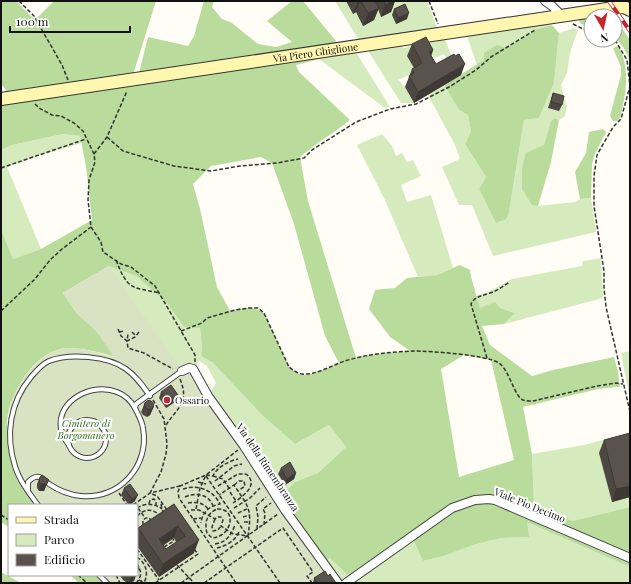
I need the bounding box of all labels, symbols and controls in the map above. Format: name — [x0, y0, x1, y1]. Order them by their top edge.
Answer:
scale bar — [10, 8, 130, 34]
north arrow — [583, 8, 623, 48]
text: 100 m — [16, 13, 49, 29]
text: N — [599, 30, 610, 46]
street label: Via Piero Ghiglione — [271, 39, 359, 66]
place label: Ossario — [175, 393, 210, 407]
marker: Ossario — [162, 395, 172, 405]
park label: Cimitero di Borgomanero — [56, 416, 115, 442]
street label: Via della Rimembranza — [233, 419, 303, 514]
street label: Viale Pio Decimo — [491, 484, 568, 526]
legend — [8, 504, 138, 576]
text: Strada — [44, 511, 79, 527]
text: Parco — [44, 531, 75, 547]
text: Edificio — [44, 551, 86, 567]

